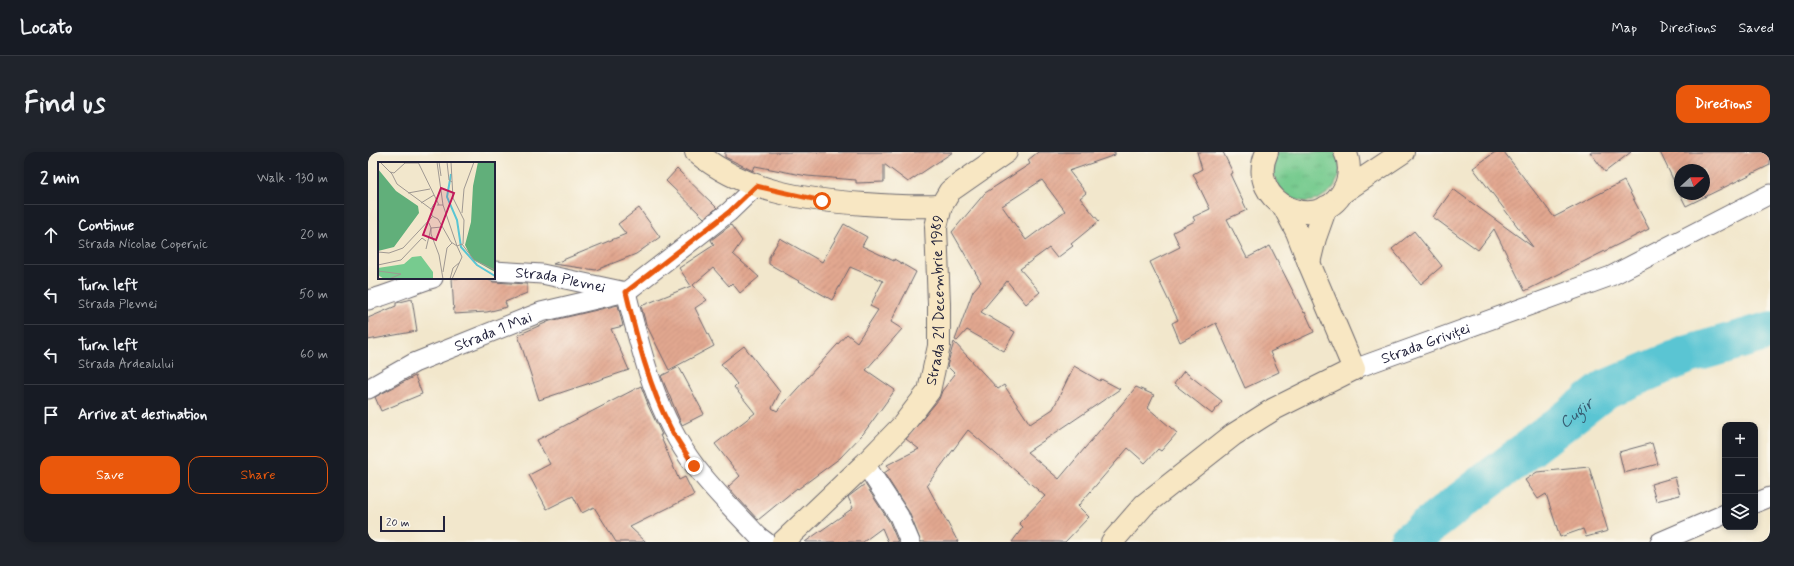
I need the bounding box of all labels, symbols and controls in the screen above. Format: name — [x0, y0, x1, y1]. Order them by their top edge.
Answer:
text: Locato — [20, 15, 72, 40]
text: Map — [1611, 19, 1637, 37]
text: Directions — [1659, 19, 1717, 37]
text: Saved — [1739, 19, 1774, 37]
button: Directions — [1676, 85, 1770, 123]
text: Find us — [24, 86, 105, 123]
inset map — [378, 162, 495, 279]
north arrow — [1674, 164, 1710, 200]
text: 2 min — [40, 167, 80, 189]
text: Walk · 130 m — [257, 170, 328, 187]
route start — [813, 192, 831, 210]
street label: Strada 21 Decembrie 1989 — [921, 213, 950, 388]
text: Continue — [78, 216, 134, 236]
icon: ahead — [40, 224, 62, 246]
text: 20 m — [300, 226, 328, 243]
text: Strada Nicolae Copernic — [78, 236, 208, 253]
street label: Strada Plevnei — [515, 263, 607, 298]
text: Turn left — [78, 276, 138, 296]
icon: left — [40, 284, 62, 306]
text: 50 m — [299, 286, 328, 303]
text: Strada Plevnei — [78, 296, 157, 313]
street label: Strada 1 Mai — [452, 308, 535, 357]
street label: Strada Griviței — [1379, 319, 1473, 369]
text: Turn left — [78, 336, 138, 356]
icon: left — [40, 344, 62, 366]
text: 60 m — [300, 346, 328, 363]
text: Strada Ardealului — [78, 356, 174, 373]
water label: Cugir — [1555, 392, 1600, 433]
icon: arrive — [40, 404, 62, 426]
text: Arrive at destination — [78, 405, 207, 425]
map controls — [1722, 422, 1758, 530]
button: + — [1722, 422, 1758, 458]
button: Save — [40, 456, 180, 494]
button: Share — [188, 456, 328, 494]
route end — [685, 457, 703, 475]
button: − — [1722, 458, 1758, 494]
button: layers — [1722, 494, 1758, 530]
scale bar — [380, 514, 445, 533]
text: 20 m — [386, 516, 409, 530]

